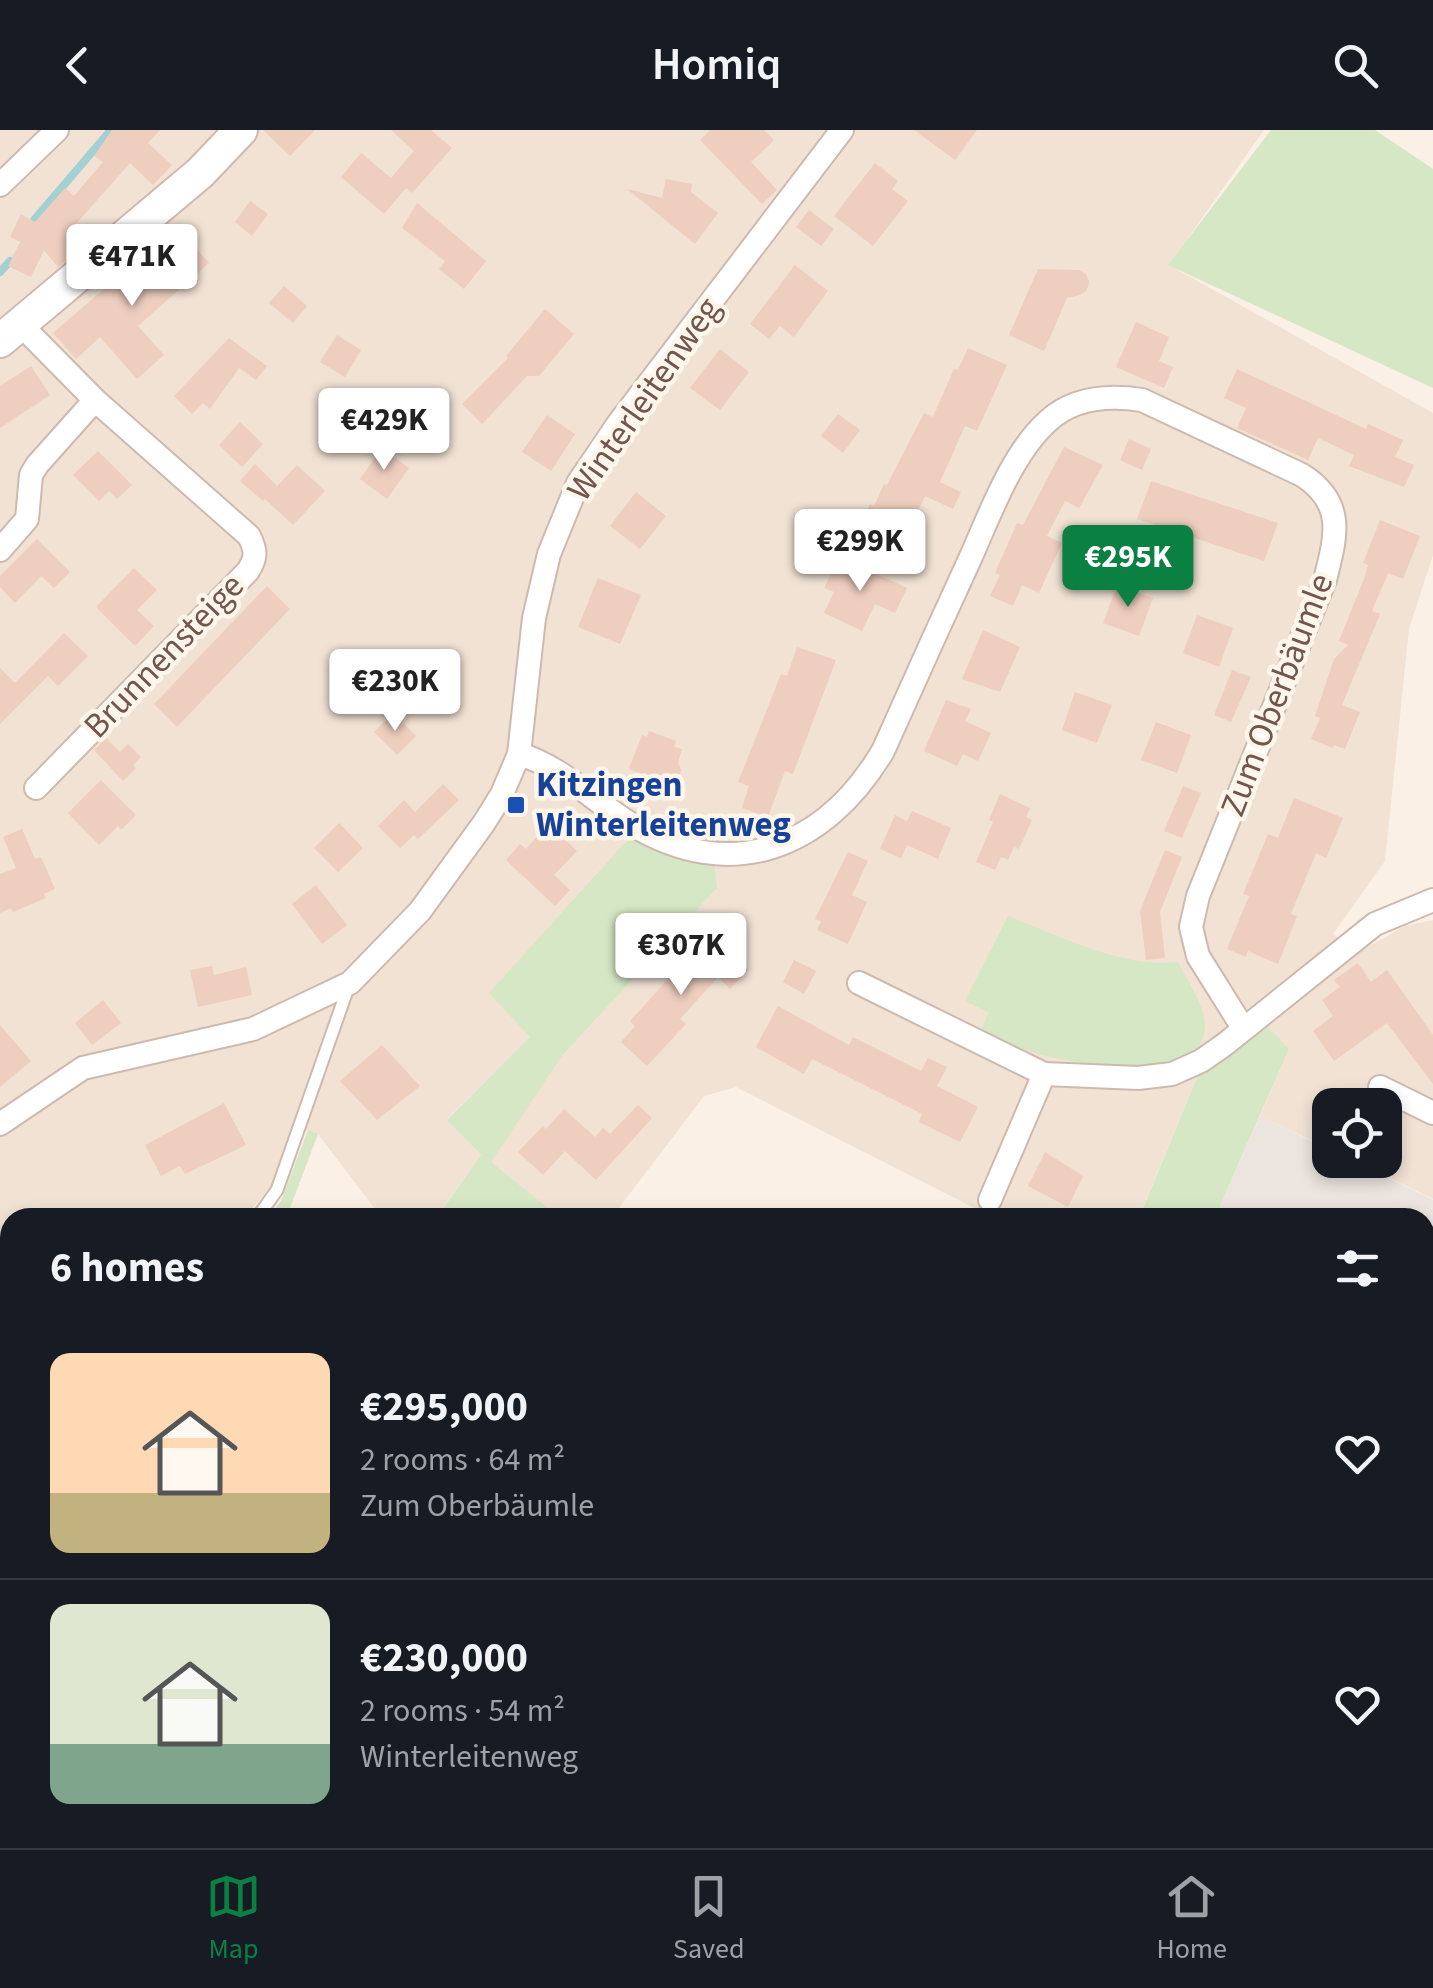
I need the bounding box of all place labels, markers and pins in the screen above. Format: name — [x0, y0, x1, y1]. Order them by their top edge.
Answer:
pin: €471K — [62, 224, 202, 309]
pin: €429K — [314, 388, 454, 473]
pin: €299K — [790, 509, 930, 594]
pin: €295K — [1058, 525, 1198, 610]
pin: €230K — [325, 649, 465, 734]
place label: Kitzingen Winterleitenweg — [536, 760, 791, 850]
marker: Kitzingen Winterleitenweg — [505, 794, 527, 816]
pin: €307K — [611, 913, 751, 998]

